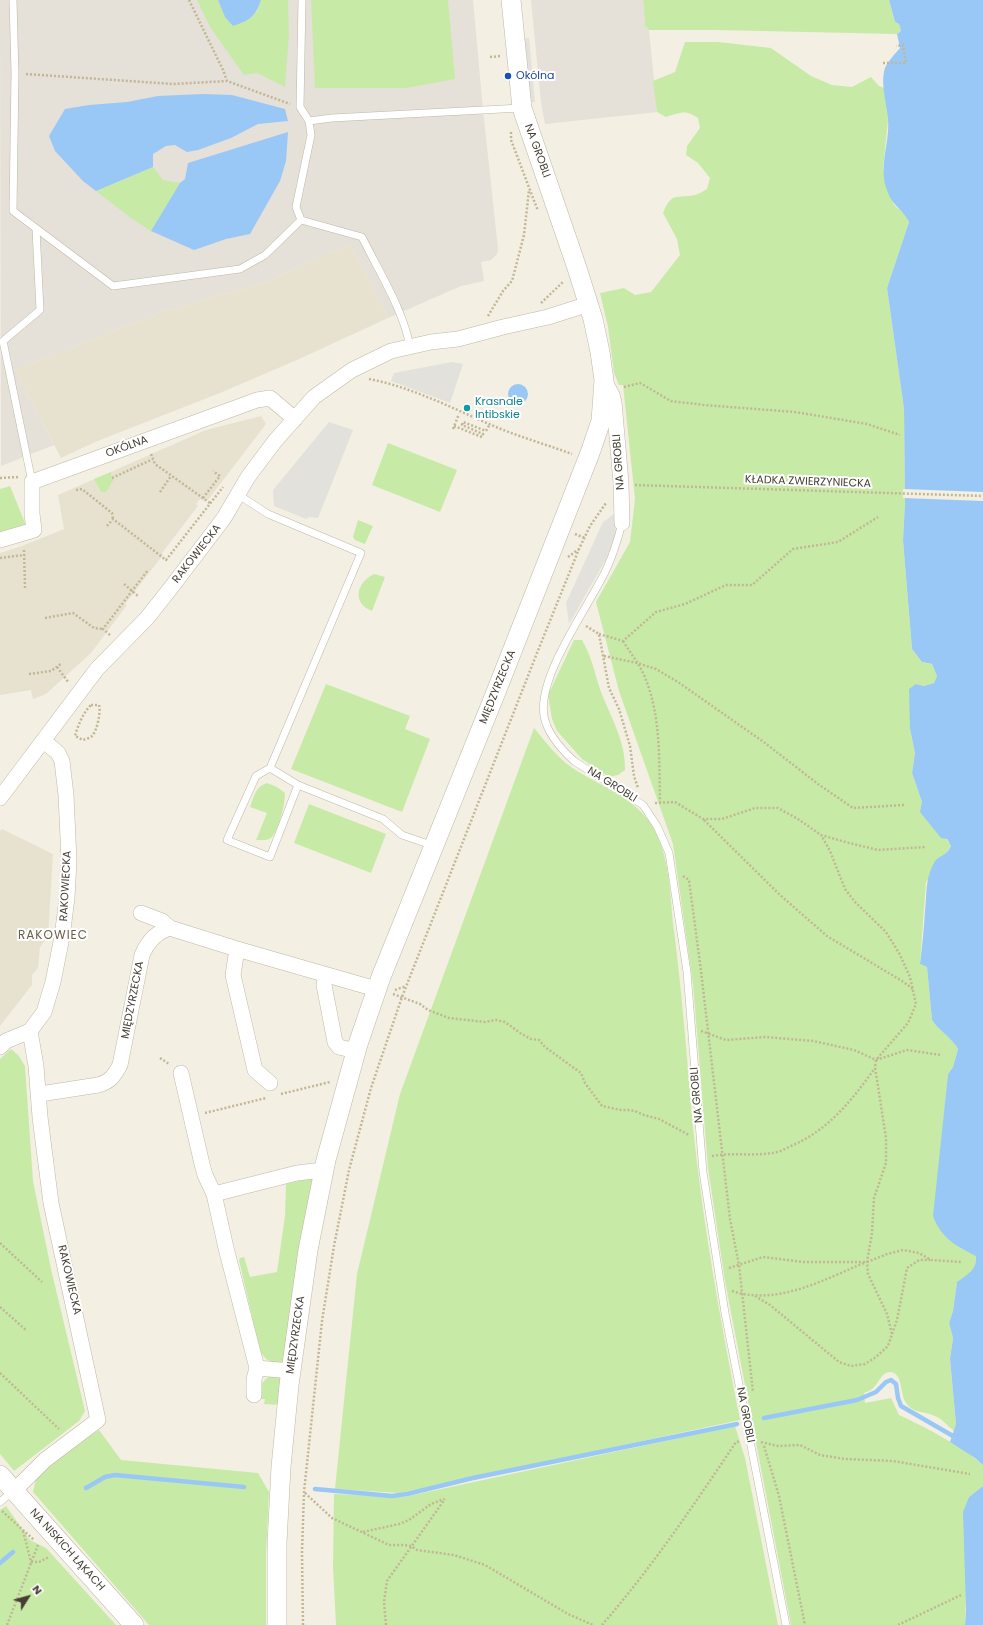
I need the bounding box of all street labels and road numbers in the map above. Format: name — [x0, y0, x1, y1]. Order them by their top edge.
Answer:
street label: NA GROBLI — [521, 122, 553, 180]
street label: OKÓLNA — [104, 433, 150, 461]
street label: NA GROBLI — [610, 434, 628, 490]
street label: KŁADKA ZWIERZYNIECKA — [745, 473, 871, 491]
street label: RAKOWIECKA — [170, 522, 224, 586]
street label: MIĘDZYRZECKA — [477, 648, 519, 726]
street label: NA GROBLI — [585, 765, 639, 805]
street label: RAKOWIECKA — [58, 850, 74, 922]
street label: MIĘDZYRZECKA — [119, 960, 147, 1040]
street label: NA GROBLI — [688, 1066, 706, 1124]
street label: RAKOWIECKA — [55, 1244, 83, 1316]
street label: MIĘDZYRZECKA — [284, 1295, 308, 1375]
street label: NA GROBLI — [733, 1386, 757, 1444]
street label: NA NISKICH ŁĄKACH — [27, 1506, 107, 1594]

